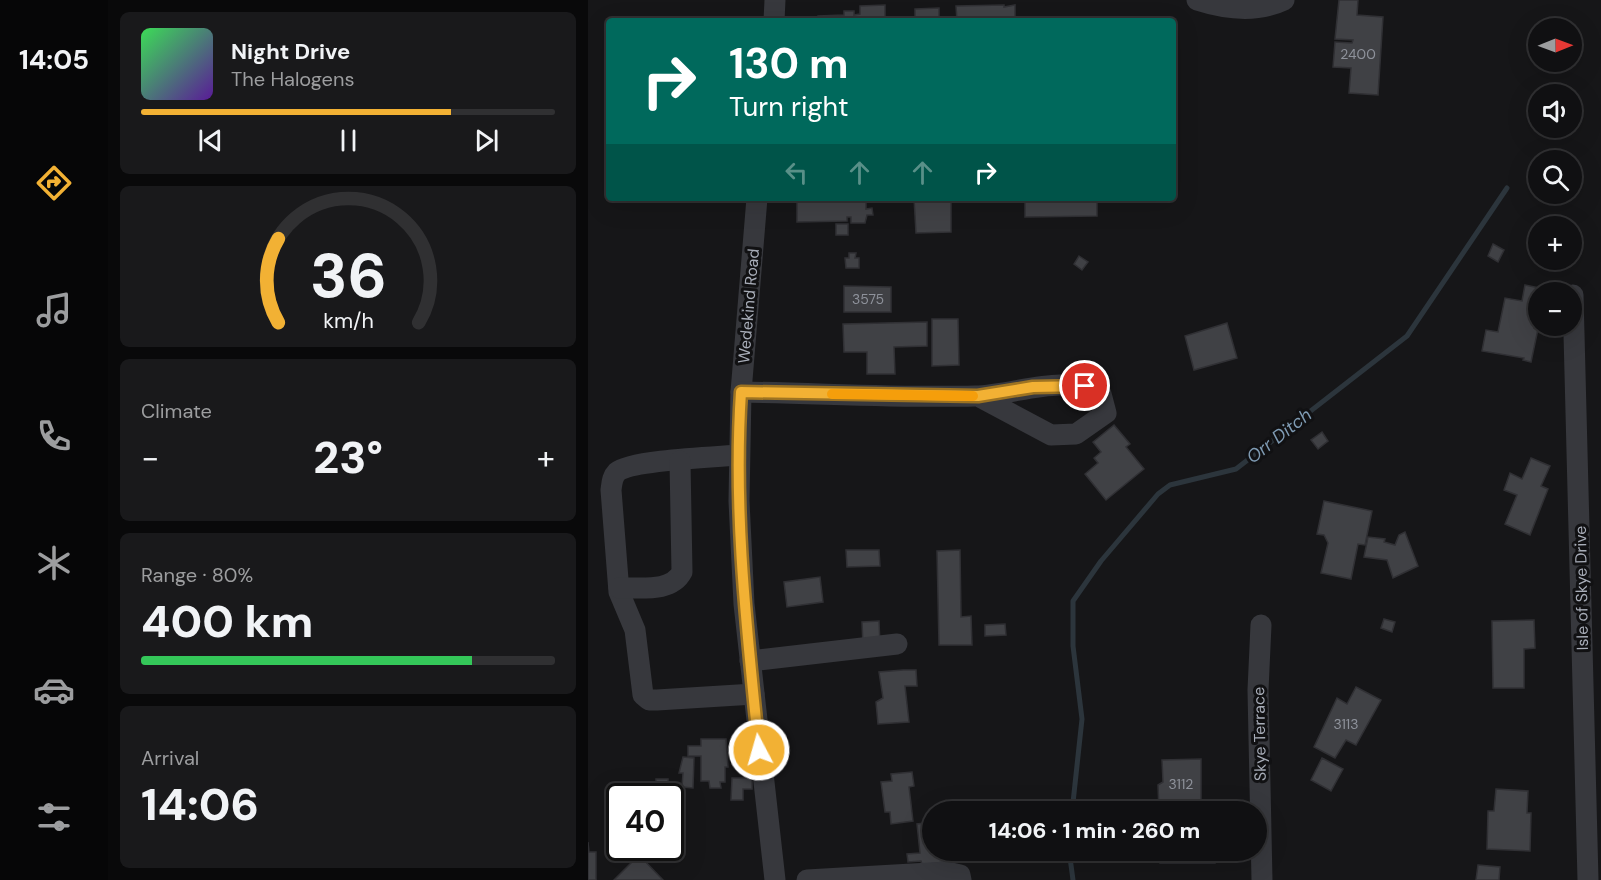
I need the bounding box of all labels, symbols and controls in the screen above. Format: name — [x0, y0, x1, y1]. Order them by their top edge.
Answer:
north arrow — [1528, 18, 1582, 72]
map controls — [1528, 18, 1582, 336]
text: 130 m — [729, 36, 849, 91]
text: Night Drive — [231, 37, 350, 66]
text: 14:05 — [19, 42, 89, 77]
icon: right — [630, 42, 708, 120]
house number: 2400 — [1340, 45, 1376, 63]
text: The Halogens — [231, 66, 354, 92]
button: sound — [1528, 84, 1582, 138]
text: Turn right — [729, 89, 849, 124]
icon: previous — [194, 124, 227, 157]
icon: pause — [332, 124, 365, 157]
icon: next — [470, 124, 503, 157]
button: search — [1528, 150, 1582, 204]
icon: left — [780, 156, 813, 189]
icon: ahead — [843, 156, 876, 189]
icon: ahead — [906, 156, 939, 189]
icon: right — [969, 156, 1002, 189]
icon: directions — [33, 162, 75, 204]
button: + — [1528, 216, 1582, 270]
text: 36 — [309, 236, 387, 317]
street label: Wedekind Road — [733, 248, 764, 364]
button: − — [1528, 282, 1582, 336]
icon: music — [33, 289, 75, 331]
house number: 3575 — [852, 290, 884, 308]
text: km/h — [323, 308, 373, 336]
pin — [1059, 360, 1110, 411]
icon: arrive — [1068, 369, 1101, 402]
text: Climate — [141, 398, 212, 424]
water label: Orr Ditch — [1241, 403, 1317, 469]
icon: phone — [33, 415, 75, 457]
text: 23° — [313, 428, 383, 487]
text: − — [141, 436, 159, 479]
text: + — [537, 436, 555, 479]
street label: Isle of Skye Drive — [1570, 526, 1593, 650]
icon: climate — [33, 542, 75, 584]
text: Range · 80% — [141, 562, 253, 588]
text: 400 km — [141, 592, 313, 651]
icon: car — [33, 669, 75, 711]
street label: Skye Terrace — [1248, 687, 1271, 781]
house number: 3113 — [1333, 715, 1359, 733]
position arrow — [727, 718, 791, 782]
text: Arrival — [141, 745, 199, 771]
text: 14:06 — [141, 775, 259, 834]
house number: 3112 — [1169, 775, 1193, 793]
speed limit sign: 40 — [606, 783, 684, 861]
icon: filters — [33, 796, 75, 838]
text: 14:06 · 1 min · 260 m — [989, 816, 1200, 845]

